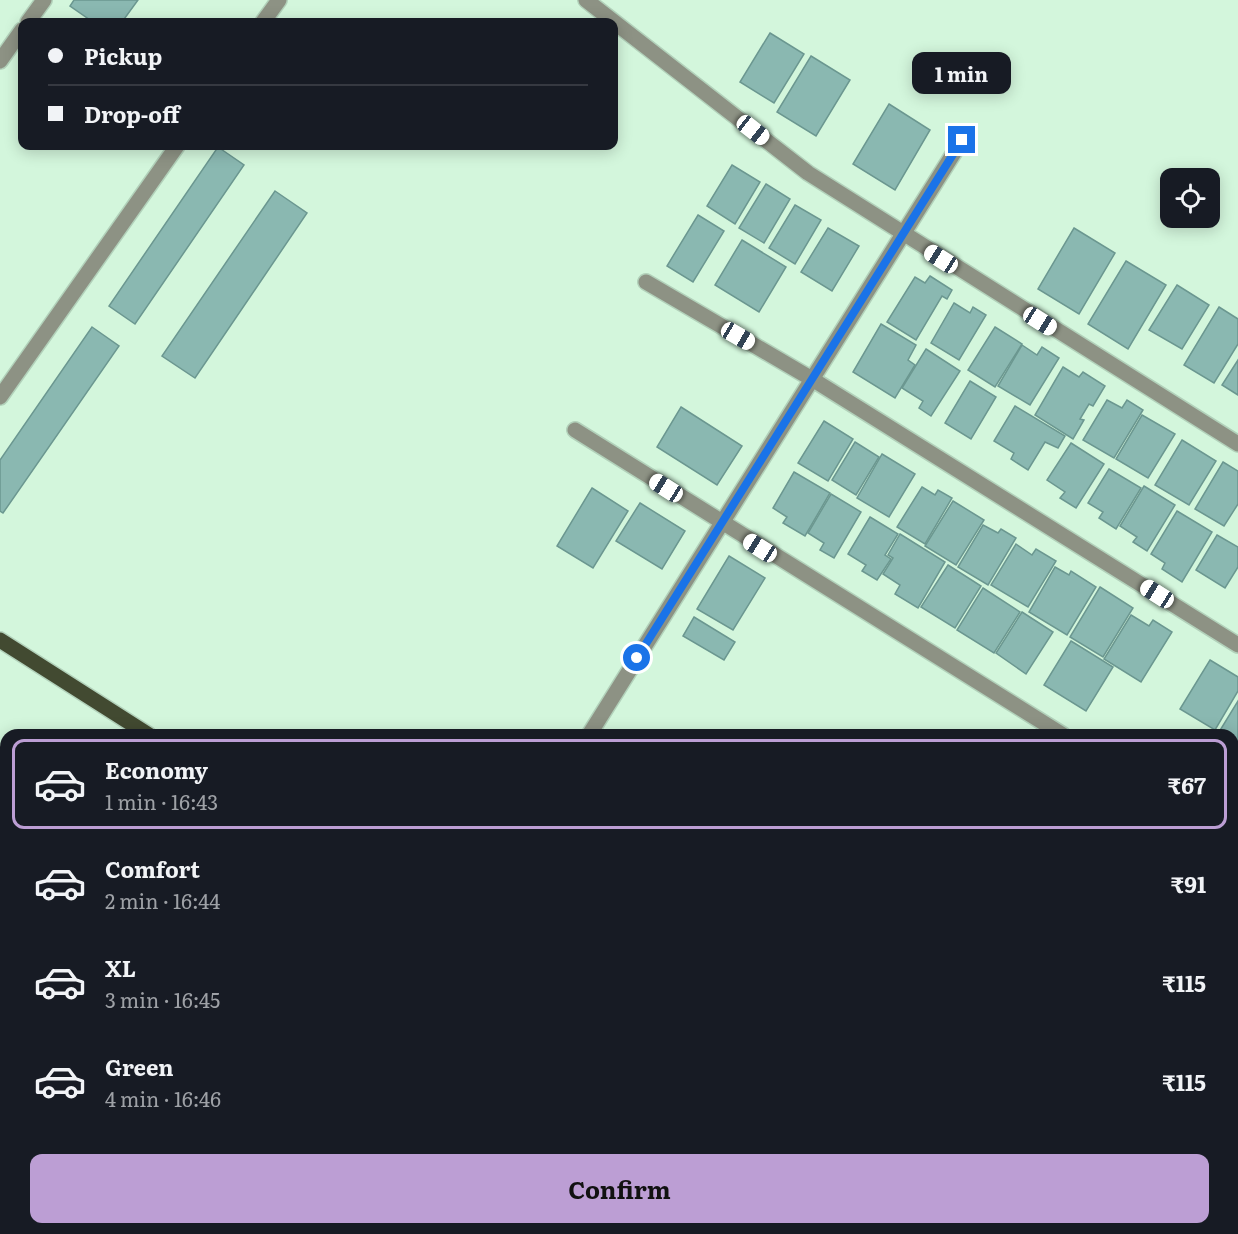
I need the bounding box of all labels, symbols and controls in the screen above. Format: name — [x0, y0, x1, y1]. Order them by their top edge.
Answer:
text: Pickup — [84, 39, 162, 72]
callout: 1 min — [912, 53, 1012, 95]
text: 1 min — [935, 58, 988, 88]
text: Drop-off — [84, 97, 180, 130]
car — [733, 112, 773, 148]
route end — [948, 126, 975, 153]
map controls — [1160, 168, 1220, 228]
button: locate — [1160, 168, 1220, 228]
car — [921, 242, 961, 276]
car — [1020, 304, 1060, 338]
car — [718, 319, 758, 353]
car — [646, 471, 686, 505]
car — [740, 531, 780, 565]
car — [1137, 577, 1177, 611]
route start — [623, 644, 650, 671]
text: Economy — [105, 753, 208, 786]
icon: car — [33, 757, 87, 811]
text: ₹67 — [1168, 768, 1206, 801]
text: 1 min · 16:43 — [105, 786, 218, 816]
text: Comfort — [105, 852, 200, 885]
icon: car — [33, 856, 87, 910]
text: ₹91 — [1171, 867, 1206, 900]
text: 2 min · 16:44 — [105, 885, 220, 915]
text: XL — [105, 951, 136, 984]
icon: car — [33, 955, 87, 1009]
text: ₹115 — [1162, 966, 1206, 999]
text: 3 min · 16:45 — [105, 984, 220, 1014]
text: Green — [105, 1050, 174, 1083]
icon: car — [33, 1054, 87, 1108]
text: ₹115 — [1162, 1065, 1206, 1098]
text: 4 min · 16:46 — [105, 1083, 221, 1113]
button: Confirm — [30, 1154, 1209, 1223]

